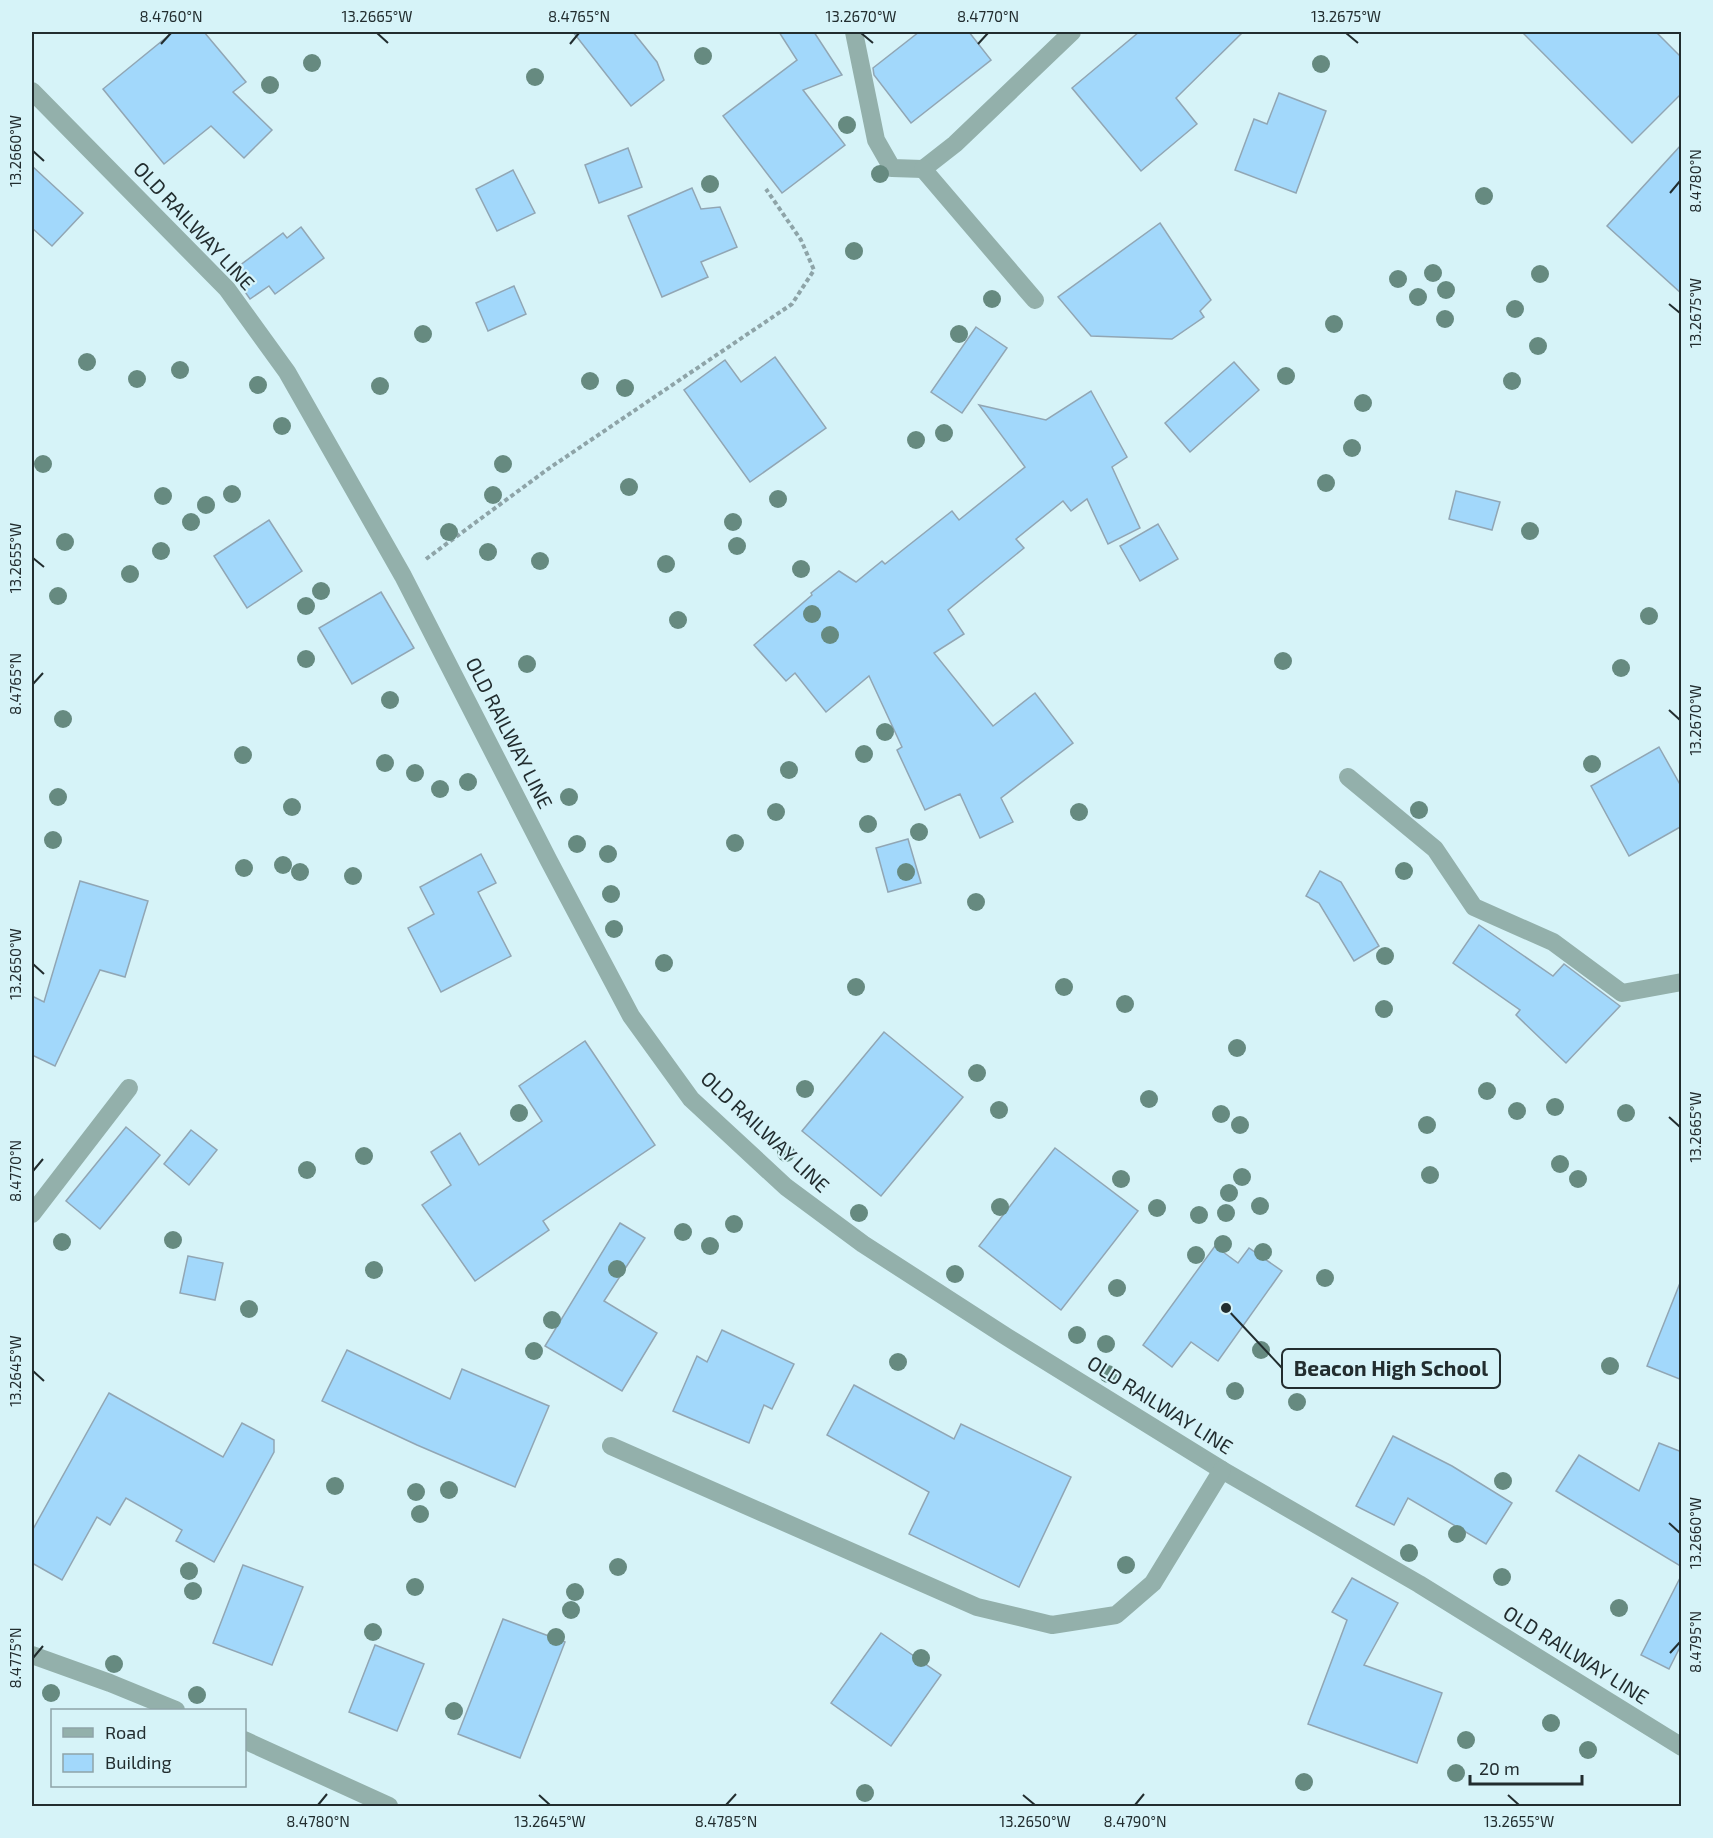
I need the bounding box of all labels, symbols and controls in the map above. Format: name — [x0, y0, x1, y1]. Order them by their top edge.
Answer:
text: 8.4760°N — [140, 7, 202, 25]
text: 13.2665°W — [341, 7, 413, 25]
text: 8.4765°N — [548, 7, 610, 25]
text: 13.2670°W — [825, 7, 897, 25]
text: 8.4770°N — [957, 7, 1019, 25]
text: 13.2675°W — [1311, 7, 1381, 25]
text: 13.2660°W — [6, 115, 24, 187]
text: 8.4780°N — [1686, 149, 1704, 213]
street label: OLD RAILWAY LINE — [129, 156, 260, 294]
text: 13.2675°W — [1686, 278, 1704, 348]
text: 13.2655°W — [6, 523, 24, 593]
text: 8.4765°N — [6, 653, 24, 715]
street label: OLD RAILWAY LINE — [461, 653, 558, 812]
text: 13.2670°W — [1686, 684, 1704, 756]
text: 13.2650°W — [6, 928, 24, 1000]
street label: OLD RAILWAY LINE — [697, 1066, 835, 1197]
text: 13.2665°W — [1686, 1091, 1704, 1163]
text: 8.4770°N — [6, 1140, 24, 1202]
text: 13.2645°W — [6, 1335, 24, 1407]
callout: Beacon High School — [1282, 1349, 1500, 1388]
street label: OLD RAILWAY LINE — [1083, 1350, 1238, 1459]
text: Beacon High School — [1294, 1355, 1488, 1380]
text: 13.2660°W — [1686, 1497, 1704, 1569]
street label: OLD RAILWAY LINE — [1499, 1600, 1654, 1709]
text: 8.4795°N — [1686, 1611, 1704, 1673]
text: 8.4775°N — [6, 1627, 24, 1689]
legend — [51, 1709, 246, 1787]
text: Road — [105, 1721, 146, 1743]
scale bar — [1470, 1748, 1582, 1786]
text: Building — [105, 1751, 172, 1773]
text: 20 m — [1479, 1757, 1520, 1779]
text: 8.4780°N — [286, 1812, 350, 1830]
text: 13.2645°W — [514, 1812, 586, 1830]
text: 8.4785°N — [695, 1812, 757, 1830]
text: 13.2650°W — [999, 1812, 1071, 1830]
text: 8.4790°N — [1104, 1812, 1166, 1830]
text: 13.2655°W — [1484, 1812, 1554, 1830]

